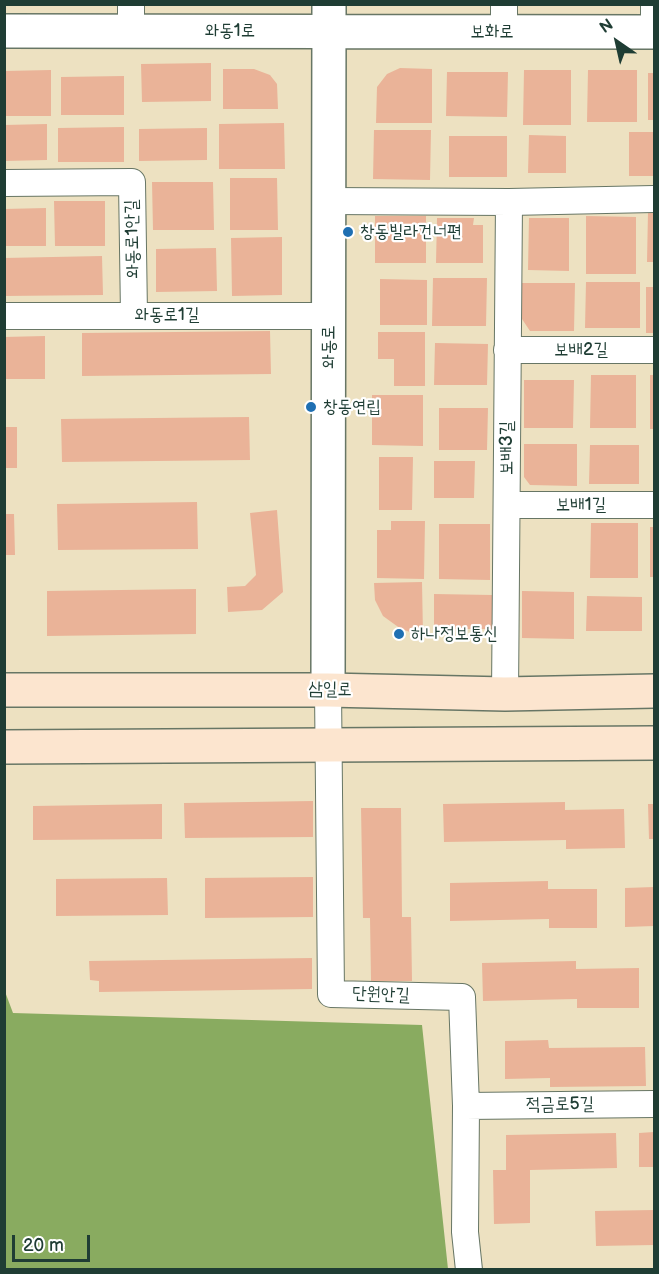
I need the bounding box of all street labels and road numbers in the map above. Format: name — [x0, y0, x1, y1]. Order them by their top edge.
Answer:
street label: 와동1로 — [205, 20, 255, 42]
street label: 보화로 — [470, 21, 514, 43]
street label: 와동로1안길 — [122, 199, 144, 279]
street label: 와동로1길 — [135, 304, 199, 326]
street label: 와동로 — [318, 325, 340, 369]
street label: 보배2길 — [554, 339, 608, 361]
street label: 보배3길 — [496, 421, 518, 475]
street label: 보배1길 — [556, 494, 606, 516]
street label: 삼일로 — [308, 679, 352, 701]
street label: 단원안길 — [352, 983, 410, 1007]
street label: 적금로5길 — [526, 1094, 594, 1116]

